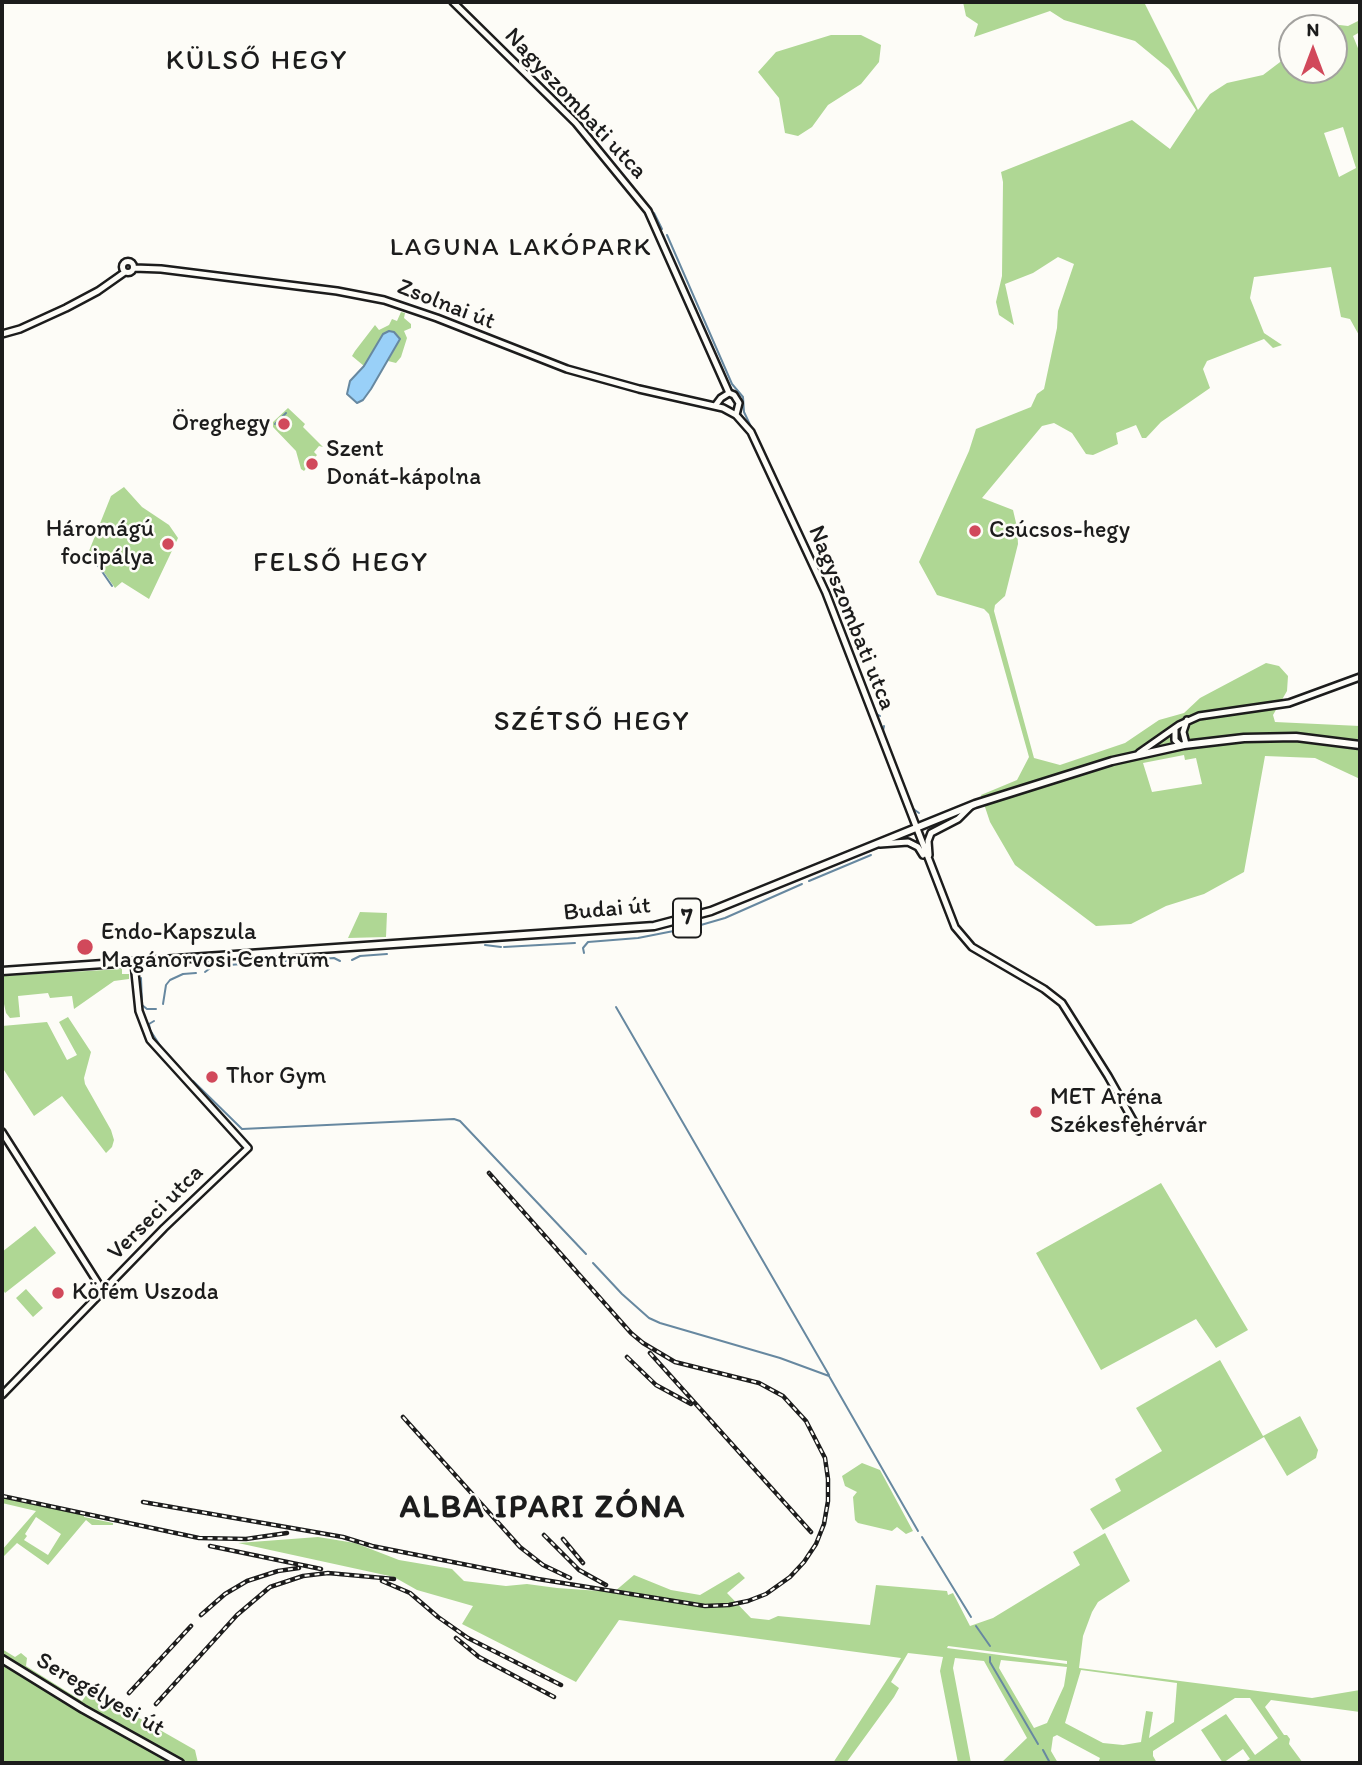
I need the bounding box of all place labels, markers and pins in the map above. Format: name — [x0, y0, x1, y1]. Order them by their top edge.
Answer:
place label: Öreghegy — [172, 410, 270, 438]
marker: Öreghegy — [276, 416, 292, 432]
place label: Szent Donát-kápolna — [326, 436, 481, 492]
marker: Szent Donát-kápolna — [304, 456, 320, 472]
place label: Háromágú focipálya — [46, 516, 154, 572]
place label: Csúcsos-hegy — [989, 517, 1130, 545]
marker: Csúcsos-hegy — [967, 523, 983, 539]
marker: Háromágú focipálya — [160, 536, 176, 552]
place label: Endo-Kapszula Magánorvosi Centrum — [101, 919, 329, 975]
marker: Endo-Kapszula Magánorvosi Centrum — [75, 937, 95, 957]
place label: Thor Gym — [226, 1063, 326, 1091]
marker: Thor Gym — [204, 1069, 220, 1085]
place label: MET Aréna Székesfehérvár — [1050, 1084, 1207, 1140]
marker: MET Aréna Székesfehérvár — [1028, 1104, 1044, 1120]
place label: Köfém Uszoda — [72, 1279, 219, 1307]
marker: Köfém Uszoda — [50, 1285, 66, 1301]

